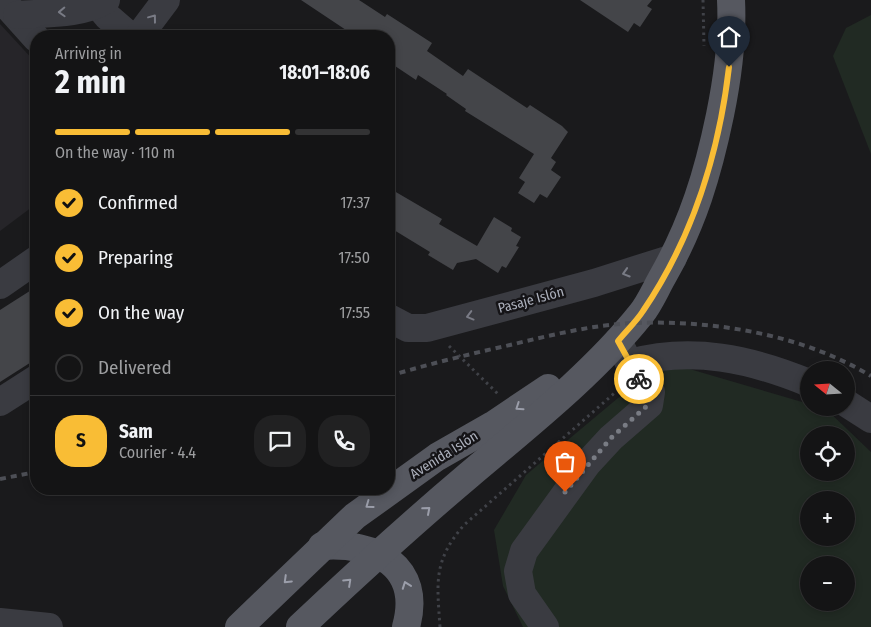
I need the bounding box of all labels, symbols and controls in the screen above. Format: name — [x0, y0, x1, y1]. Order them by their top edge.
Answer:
one-way arrow — [58, 6, 66, 17]
one-way arrow — [147, 14, 156, 24]
pin — [708, 16, 750, 67]
icon: home — [715, 23, 743, 51]
text: Arriving in — [55, 44, 122, 63]
text: 18:01–18:06 — [279, 61, 370, 84]
text: 2 min — [55, 63, 126, 101]
text: On the way · 110 m — [55, 143, 175, 162]
icon: check — [55, 189, 83, 217]
text: Confirmed — [98, 191, 178, 214]
text: 17:37 — [340, 193, 370, 212]
icon: check — [55, 244, 83, 272]
text: Preparing — [98, 246, 173, 269]
text: 17:50 — [338, 248, 370, 267]
one-way arrow — [623, 267, 631, 277]
street label: Pasaje Islón — [496, 283, 566, 317]
icon: check — [55, 299, 83, 327]
text: On the way — [98, 301, 184, 324]
text: 17:55 — [339, 303, 370, 322]
one-way arrow — [466, 311, 475, 321]
courier — [614, 354, 664, 404]
text: Delivered — [98, 356, 172, 379]
north arrow — [800, 361, 855, 416]
map controls — [800, 361, 855, 611]
icon: bike — [625, 365, 653, 393]
one-way arrow — [516, 401, 525, 410]
button: chat — [254, 415, 306, 467]
button: phone — [318, 415, 370, 467]
text: Sam — [119, 420, 153, 443]
button: locate — [800, 426, 855, 481]
street label: Avenida Islón — [407, 427, 481, 483]
text: S — [76, 429, 86, 452]
pin — [544, 441, 586, 492]
text: Courier · 4.4 — [119, 443, 196, 462]
icon: bag — [551, 448, 579, 476]
button: + — [800, 491, 855, 546]
one-way arrow — [365, 499, 375, 508]
one-way arrow — [422, 507, 431, 516]
button: − — [800, 556, 855, 611]
one-way arrow — [284, 574, 293, 583]
one-way arrow — [343, 579, 352, 588]
one-way arrow — [402, 581, 412, 589]

